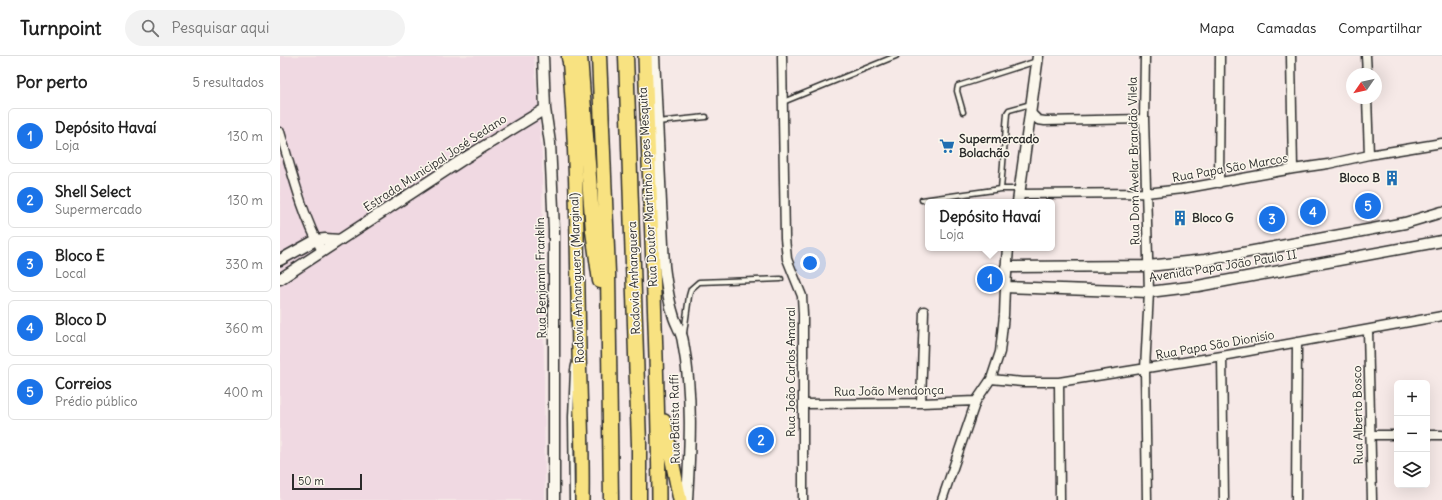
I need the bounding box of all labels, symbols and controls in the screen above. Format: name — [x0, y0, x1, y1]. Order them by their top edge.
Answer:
search box — [125, 10, 405, 46]
text: Turnpoint — [20, 16, 101, 40]
icon: search — [139, 17, 161, 39]
text: Pesquisar aqui — [171, 18, 269, 37]
text: Mapa — [1199, 19, 1234, 37]
text: Camadas — [1256, 19, 1316, 37]
text: Compartilhar — [1338, 19, 1422, 37]
north arrow — [1346, 68, 1382, 104]
text: Por perto — [16, 71, 87, 93]
text: 5 resultados — [192, 74, 264, 91]
street label: Rua Dom Avelar Brandão Vilela — [1125, 76, 1142, 246]
street label: Rua Doutor Martinho Lopes Mesquita — [635, 87, 660, 287]
street label: Estrada Municipal José Sedano — [360, 111, 509, 215]
text: Depósito Havaí — [55, 118, 156, 137]
text: 1 — [27, 128, 33, 145]
text: 130 m — [227, 128, 263, 145]
place label: Supermercado Bolachão — [959, 131, 1040, 160]
text: Loja — [55, 137, 80, 154]
supermarket icon: Supermercado Bolachão — [938, 137, 956, 155]
street label: Rua Papa São Marcos — [1171, 150, 1289, 185]
building icon: Bloco B — [1383, 169, 1401, 187]
place label: Bloco B — [1339, 170, 1380, 185]
text: Shell Select — [55, 182, 131, 201]
pin: 5 — [1355, 191, 1381, 221]
text: 2 — [26, 192, 34, 209]
text: 130 m — [227, 192, 263, 209]
street label: Rodovia Anhanguera (Marginal) — [566, 192, 587, 364]
pin: 4 — [1300, 197, 1326, 227]
popup — [925, 199, 1055, 251]
text: Supermercado — [55, 201, 142, 218]
pin: 3 — [1259, 204, 1285, 234]
text: Depósito Havaí — [939, 207, 1041, 226]
building icon: Bloco G — [1171, 209, 1189, 227]
place label: Bloco G — [1192, 210, 1234, 225]
street label: Rua Benjamin Franklin — [532, 217, 549, 339]
street label: Rodovia Anhanguera — [624, 221, 643, 335]
text: Loja — [939, 226, 964, 243]
text: Bloco E — [55, 246, 105, 265]
street label: Avenida Papa João Paulo II — [1148, 246, 1298, 285]
your location — [800, 253, 820, 273]
text: 3 — [26, 256, 34, 273]
text: 330 m — [225, 256, 263, 273]
pin: 1 — [977, 264, 1003, 294]
text: Local — [55, 265, 86, 282]
street label: Rua João Carlos Amaral — [783, 307, 798, 437]
text: Bloco D — [55, 310, 107, 329]
text: 4 — [26, 320, 34, 337]
text: 360 m — [225, 320, 263, 337]
street label: Rua Papa São Dionisío — [1154, 327, 1276, 362]
text: Local — [55, 329, 86, 346]
street label: Rua Alberto Bosco — [1349, 365, 1366, 465]
text: Correios — [55, 374, 112, 393]
street label: Rua Batista Raffi — [666, 374, 683, 464]
map controls — [1394, 380, 1430, 488]
button: + — [1394, 380, 1430, 416]
street label: Rua João Mendonça — [834, 382, 944, 399]
text: 5 — [26, 384, 34, 401]
text: 400 m — [224, 384, 263, 401]
text: Prédio público — [55, 393, 138, 410]
button: − — [1394, 416, 1430, 452]
pin: 2 — [748, 425, 774, 455]
button: layers — [1394, 452, 1430, 488]
scale bar — [292, 472, 362, 491]
text: 50 m — [298, 474, 324, 488]

